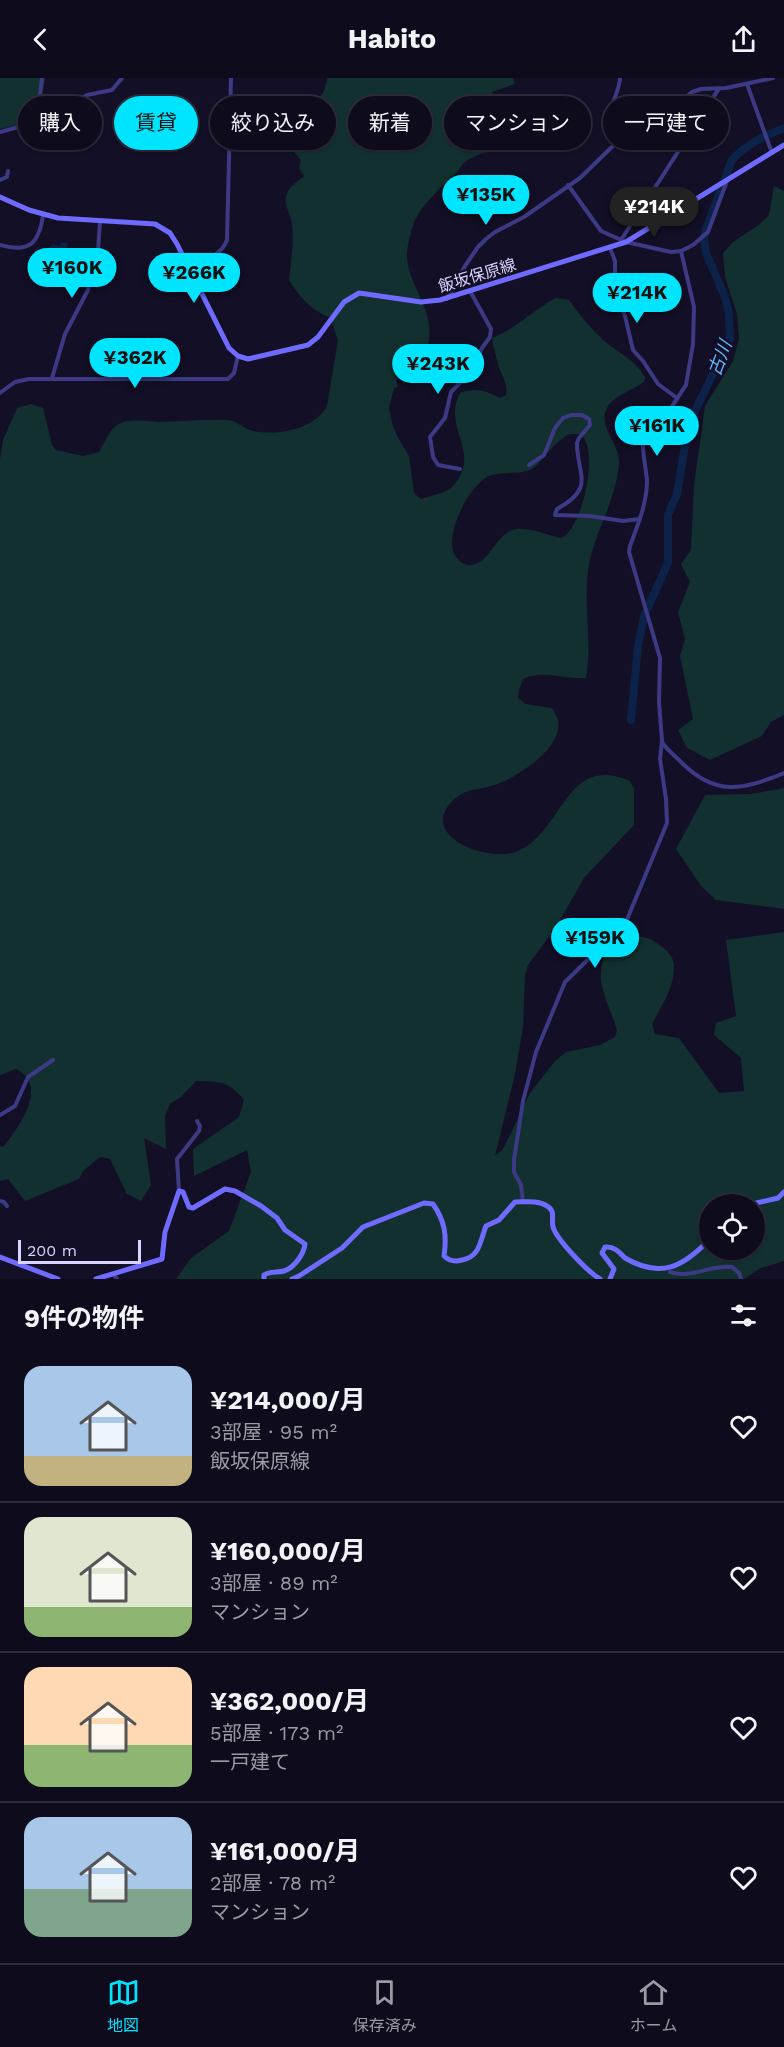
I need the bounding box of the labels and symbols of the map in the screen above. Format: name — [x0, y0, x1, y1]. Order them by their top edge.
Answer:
pin: ¥135K — [444, 175, 528, 226]
pin: ¥214K — [612, 187, 696, 238]
pin: ¥160K — [30, 248, 114, 299]
pin: ¥266K — [152, 253, 236, 304]
street label: 飯坂保原線 — [436, 255, 518, 296]
pin: ¥214K — [595, 273, 679, 324]
water label: 古川 — [703, 335, 737, 378]
pin: ¥362K — [93, 338, 177, 389]
pin: ¥243K — [396, 344, 480, 395]
pin: ¥161K — [615, 406, 699, 457]
pin: ¥159K — [553, 918, 637, 969]
scale bar — [18, 1237, 141, 1264]

